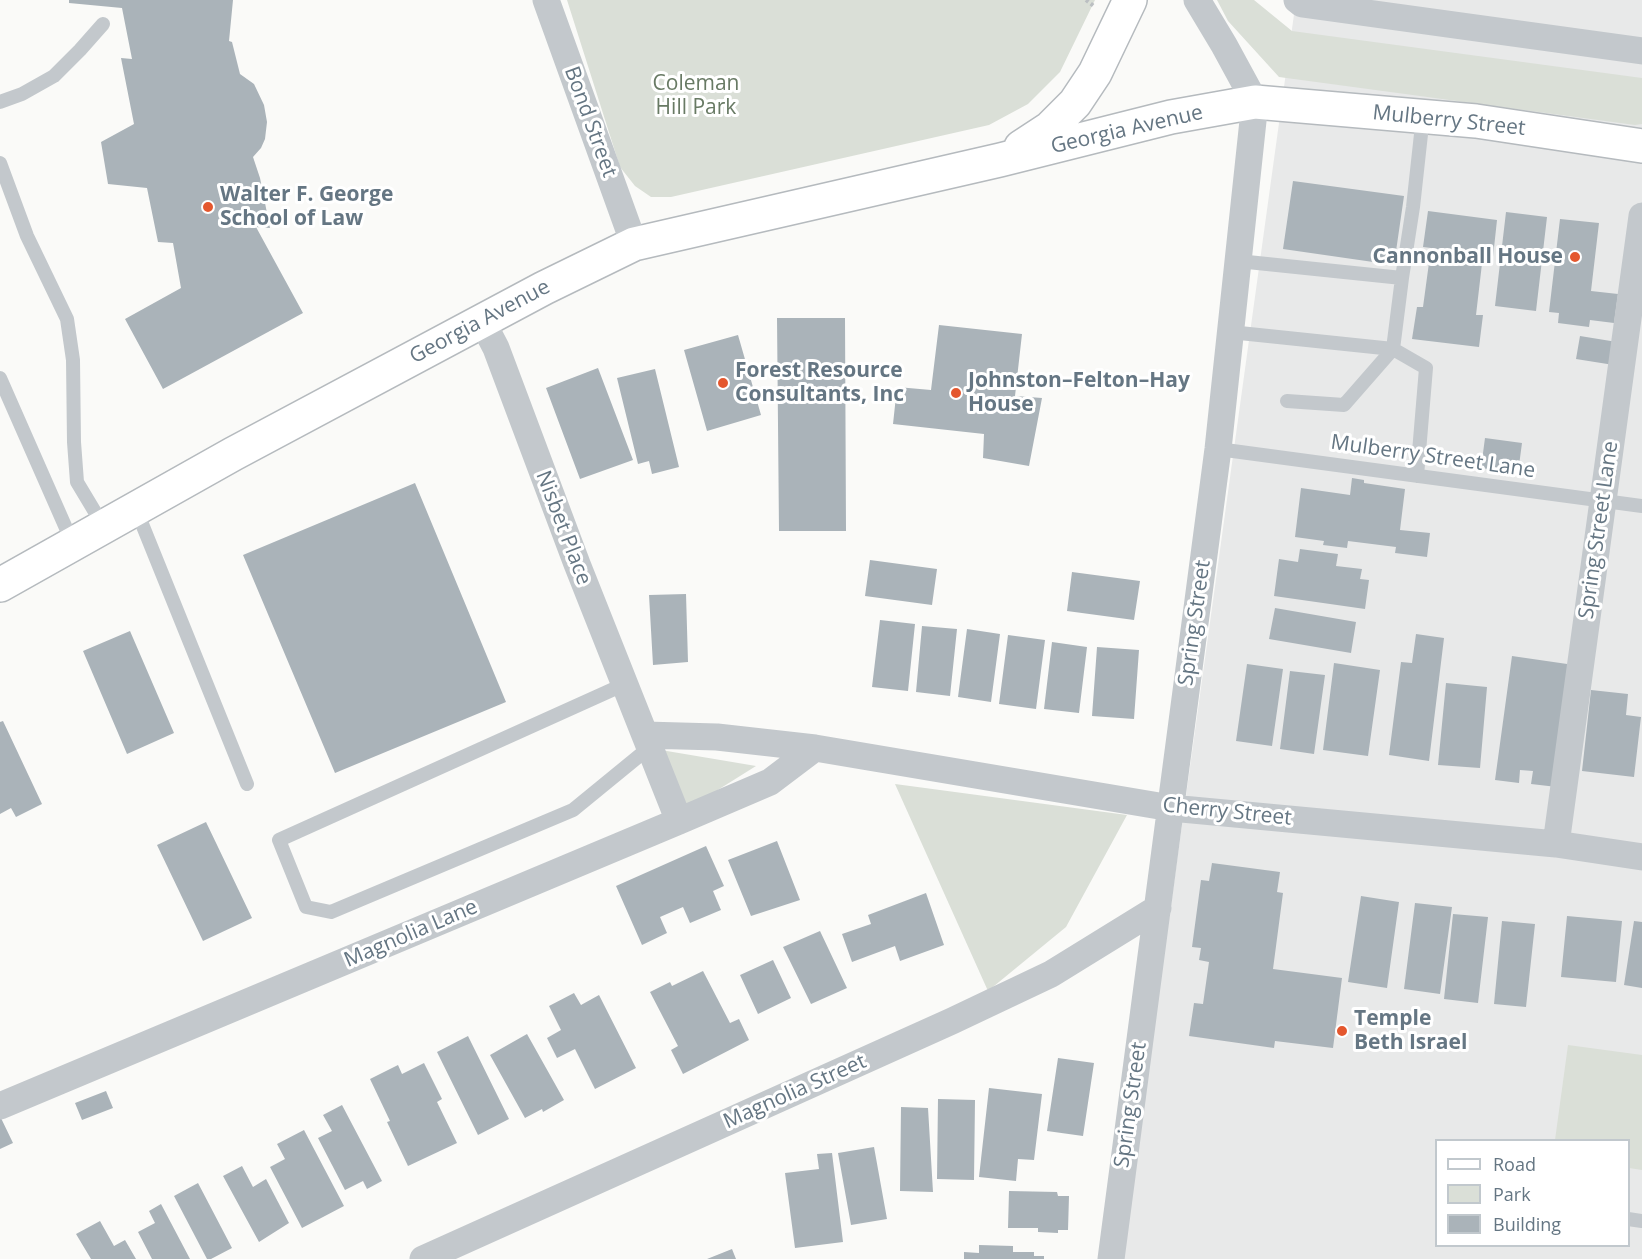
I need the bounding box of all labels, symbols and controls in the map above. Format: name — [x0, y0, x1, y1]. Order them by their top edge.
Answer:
street label: Bond Street — [558, 63, 622, 181]
park label: Coleman Hill Park — [653, 71, 739, 121]
street label: Georgia Avenue — [1049, 100, 1205, 160]
street label: Mulberry Street — [1371, 100, 1527, 142]
place label: Walter F. George School of Law — [220, 182, 393, 232]
marker: Walter F. George School of Law — [201, 200, 215, 214]
place label: Cannonball House — [1373, 244, 1563, 270]
marker: Cannonball House — [1568, 250, 1582, 264]
street label: Georgia Avenue — [406, 274, 554, 370]
place label: Forest Resource Consultants, Inc — [735, 358, 904, 408]
place label: Johnston–Felton–Hay House — [968, 368, 1190, 418]
marker: Forest Resource Consultants, Inc — [716, 376, 730, 390]
marker: Johnston–Felton–Hay House — [949, 386, 963, 400]
street label: Mulberry Street Lane — [1329, 430, 1537, 484]
street label: Spring Street Lane — [1574, 439, 1624, 621]
street label: Nisbet Place — [530, 467, 596, 589]
street label: Spring Street — [1174, 559, 1216, 687]
street label: Cherry Street — [1161, 793, 1293, 831]
street label: Magnolia Lane — [340, 895, 482, 973]
place label: Temple Beth Israel — [1354, 1006, 1467, 1056]
marker: Temple Beth Israel — [1335, 1024, 1349, 1038]
street label: Spring Street — [1110, 1041, 1152, 1169]
street label: Magnolia Street — [720, 1049, 870, 1135]
legend — [1435, 1139, 1630, 1247]
text: Road — [1493, 1152, 1536, 1176]
text: Park — [1493, 1182, 1531, 1206]
text: Building — [1493, 1212, 1561, 1236]

